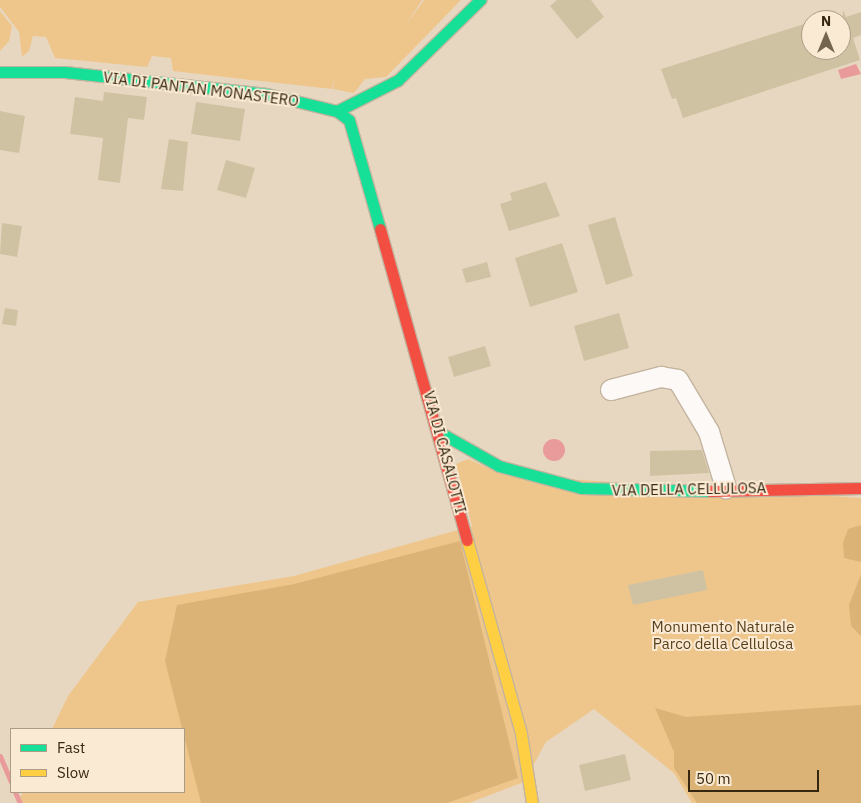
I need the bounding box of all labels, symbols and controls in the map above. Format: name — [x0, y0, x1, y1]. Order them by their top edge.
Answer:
north arrow — [801, 10, 851, 60]
text: N — [821, 12, 831, 30]
street label: VIA DI PANTAN MONASTERO — [102, 68, 300, 110]
street label: VIA DI CASALOTTI — [420, 389, 470, 515]
street label: VIA DELLA CELLULOSA — [612, 479, 766, 499]
park label: Monumento Naturale Parco della Cellulosa — [652, 617, 794, 652]
legend — [10, 728, 185, 793]
text: Fast — [57, 738, 85, 757]
scale bar — [691, 760, 822, 792]
text: Slow — [57, 763, 90, 782]
text: 50 m — [696, 769, 731, 788]

